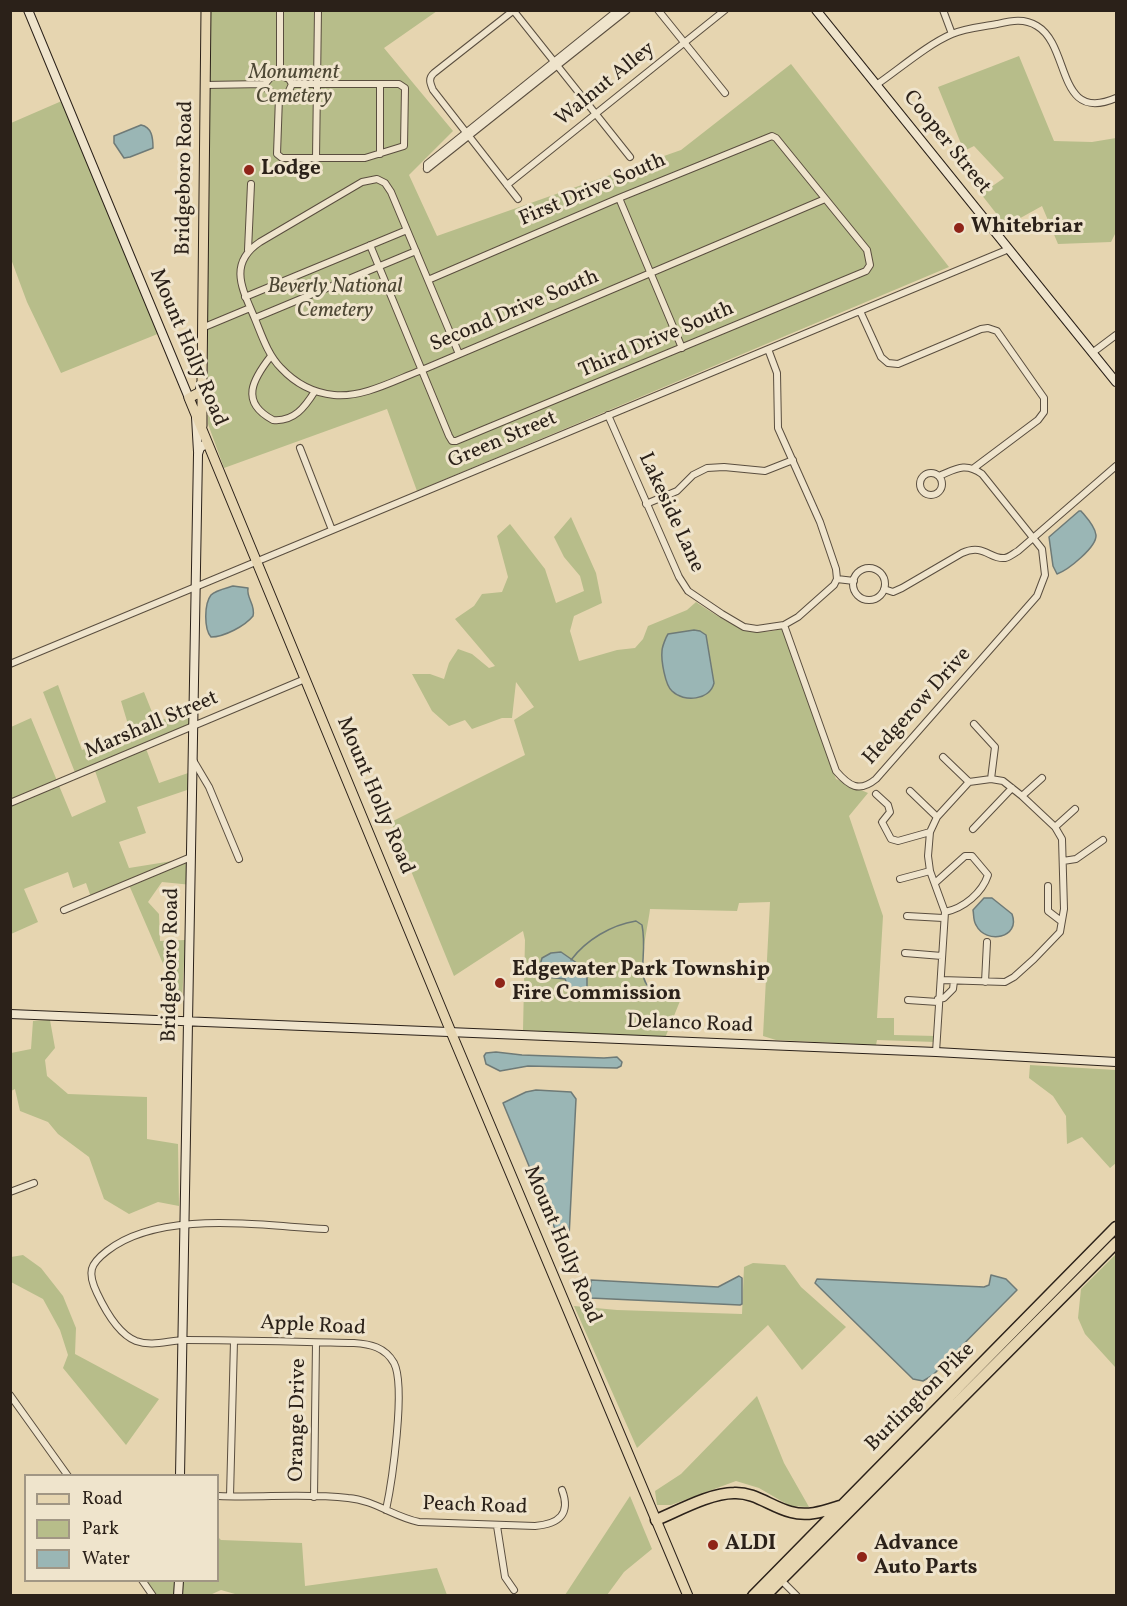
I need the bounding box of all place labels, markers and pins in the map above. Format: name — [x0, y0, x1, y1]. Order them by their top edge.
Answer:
place label: Lodge — [261, 157, 321, 183]
marker: Lodge — [242, 163, 256, 177]
place label: Whitebriar — [971, 215, 1083, 241]
marker: Whitebriar — [952, 221, 966, 235]
place label: Edgewater Park Township Fire Commission — [512, 958, 770, 1008]
marker: Edgewater Park Township Fire Commission — [493, 976, 507, 990]
place label: ALDI — [725, 1532, 776, 1558]
place label: Advance Auto Parts — [874, 1532, 978, 1582]
marker: ALDI — [706, 1538, 720, 1552]
marker: Advance Auto Parts — [855, 1550, 869, 1564]

